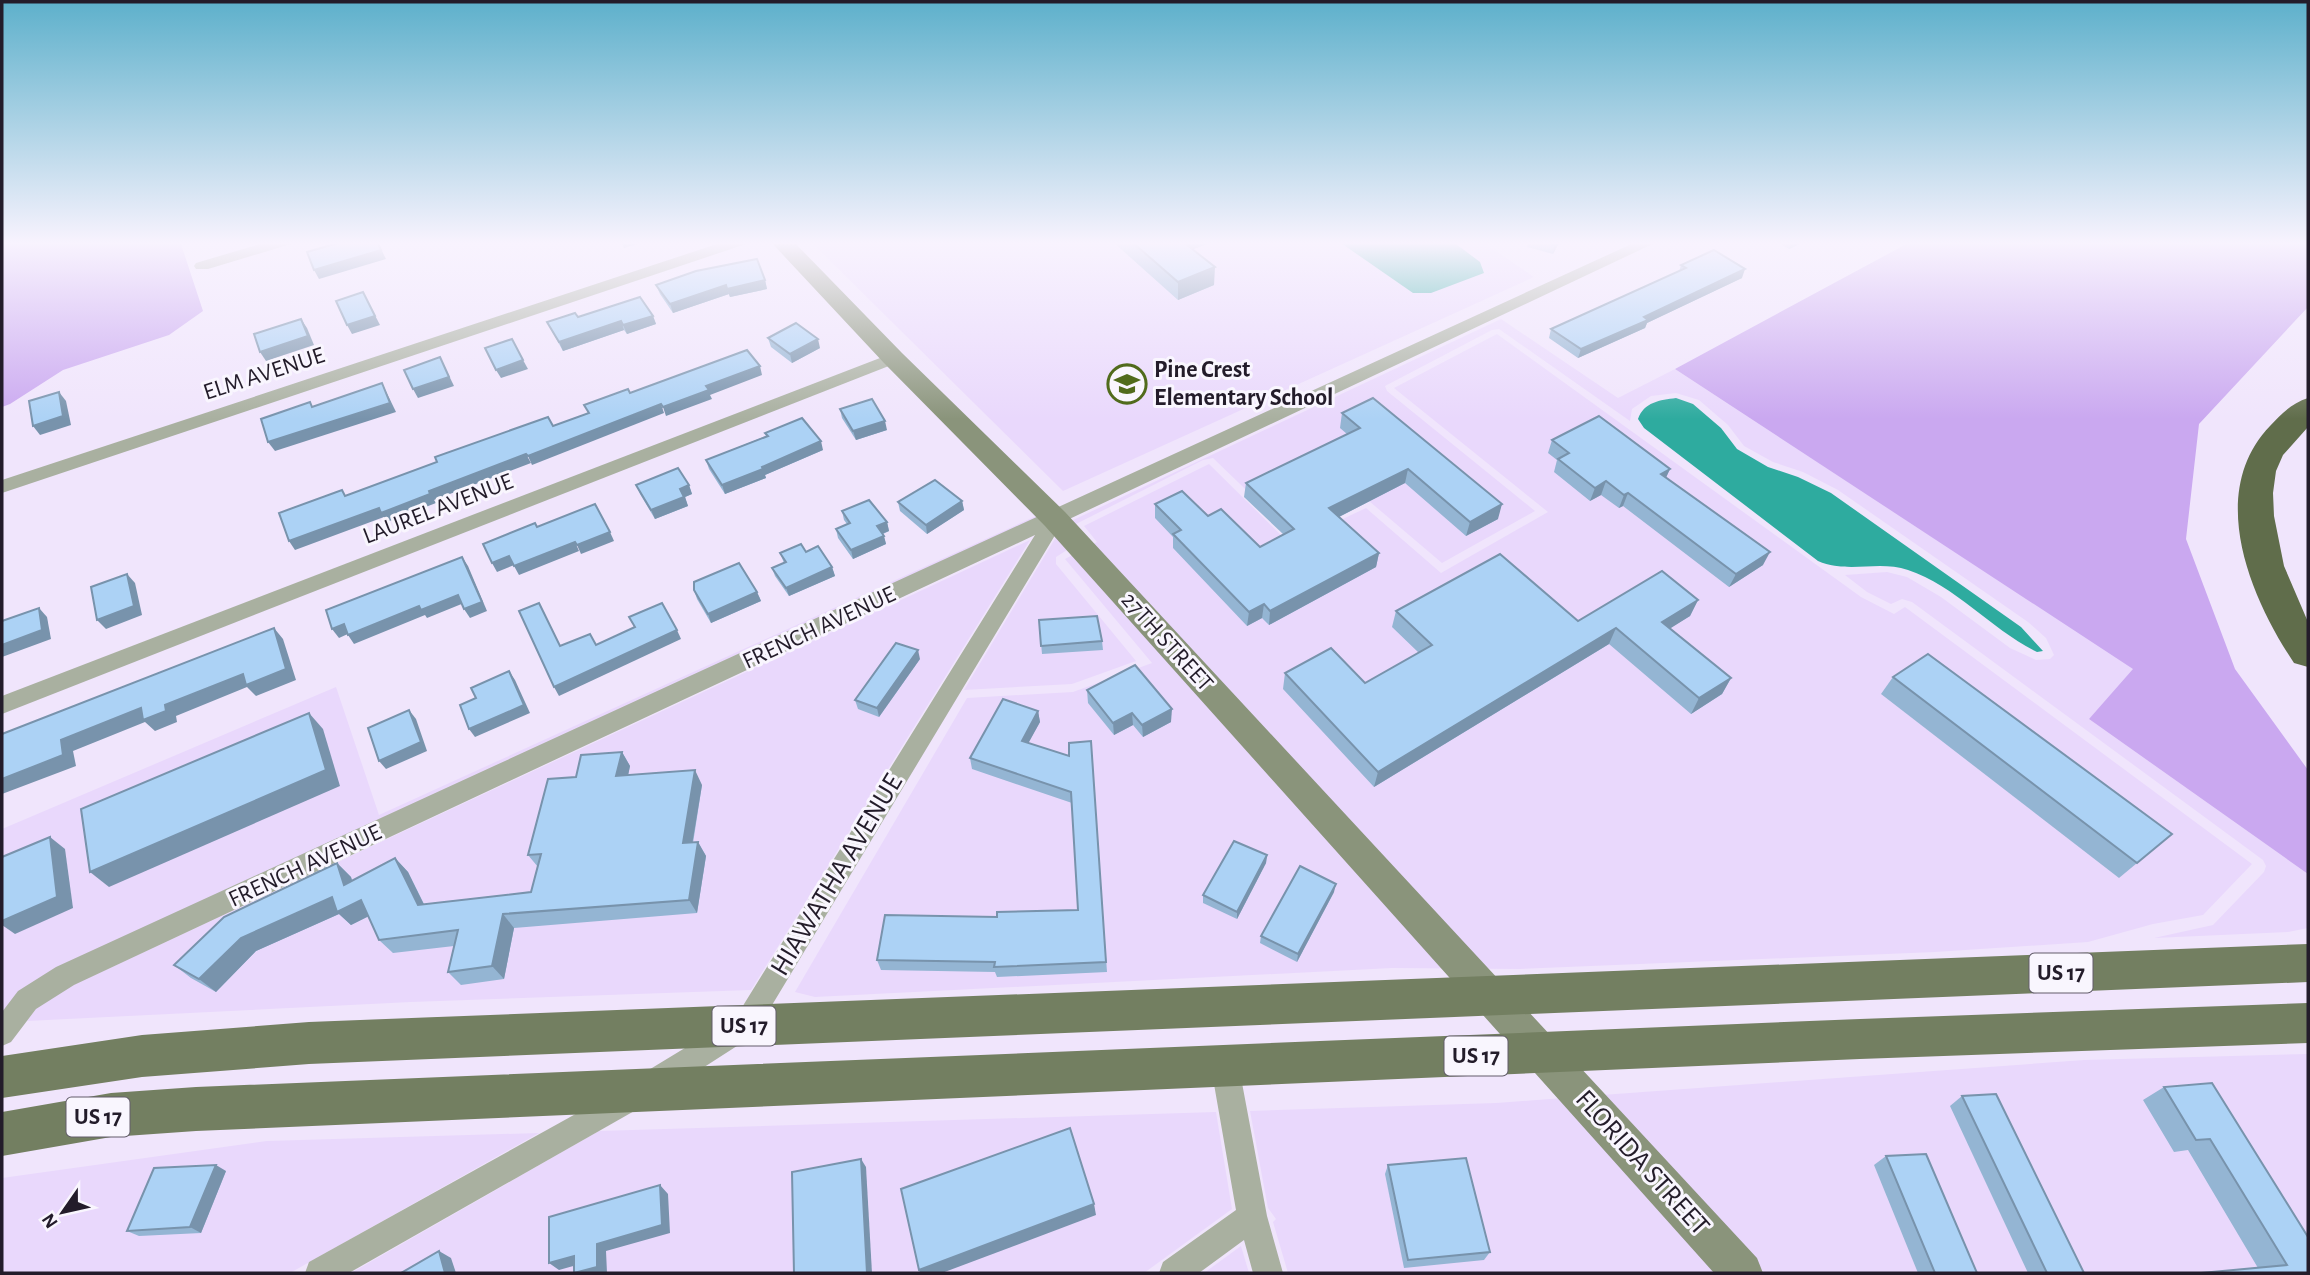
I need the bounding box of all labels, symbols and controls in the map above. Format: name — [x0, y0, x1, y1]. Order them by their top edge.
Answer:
street label: ELM AVENUE — [200, 343, 328, 405]
place label: Pine Crest Elementary School — [1154, 358, 1333, 410]
school or university icon: Pine Crest Elementary School — [1106, 363, 1148, 405]
street label: LAUREL AVENUE — [360, 469, 517, 549]
street label: FRENCH AVENUE — [739, 582, 899, 674]
street label: 27TH STREET — [1117, 588, 1218, 696]
street label: HIAWATHA AVENUE — [766, 769, 908, 981]
street label: FRENCH AVENUE — [225, 820, 385, 912]
road number: US 17 — [2030, 954, 2092, 992]
road number: US 17 — [712, 1007, 776, 1046]
road number: US 17 — [1444, 1036, 1508, 1076]
street label: FLORIDA STREET — [1570, 1085, 1714, 1241]
road number: US 17 — [66, 1098, 130, 1136]
north arrow — [28, 1177, 98, 1247]
text: N — [39, 1210, 62, 1231]

